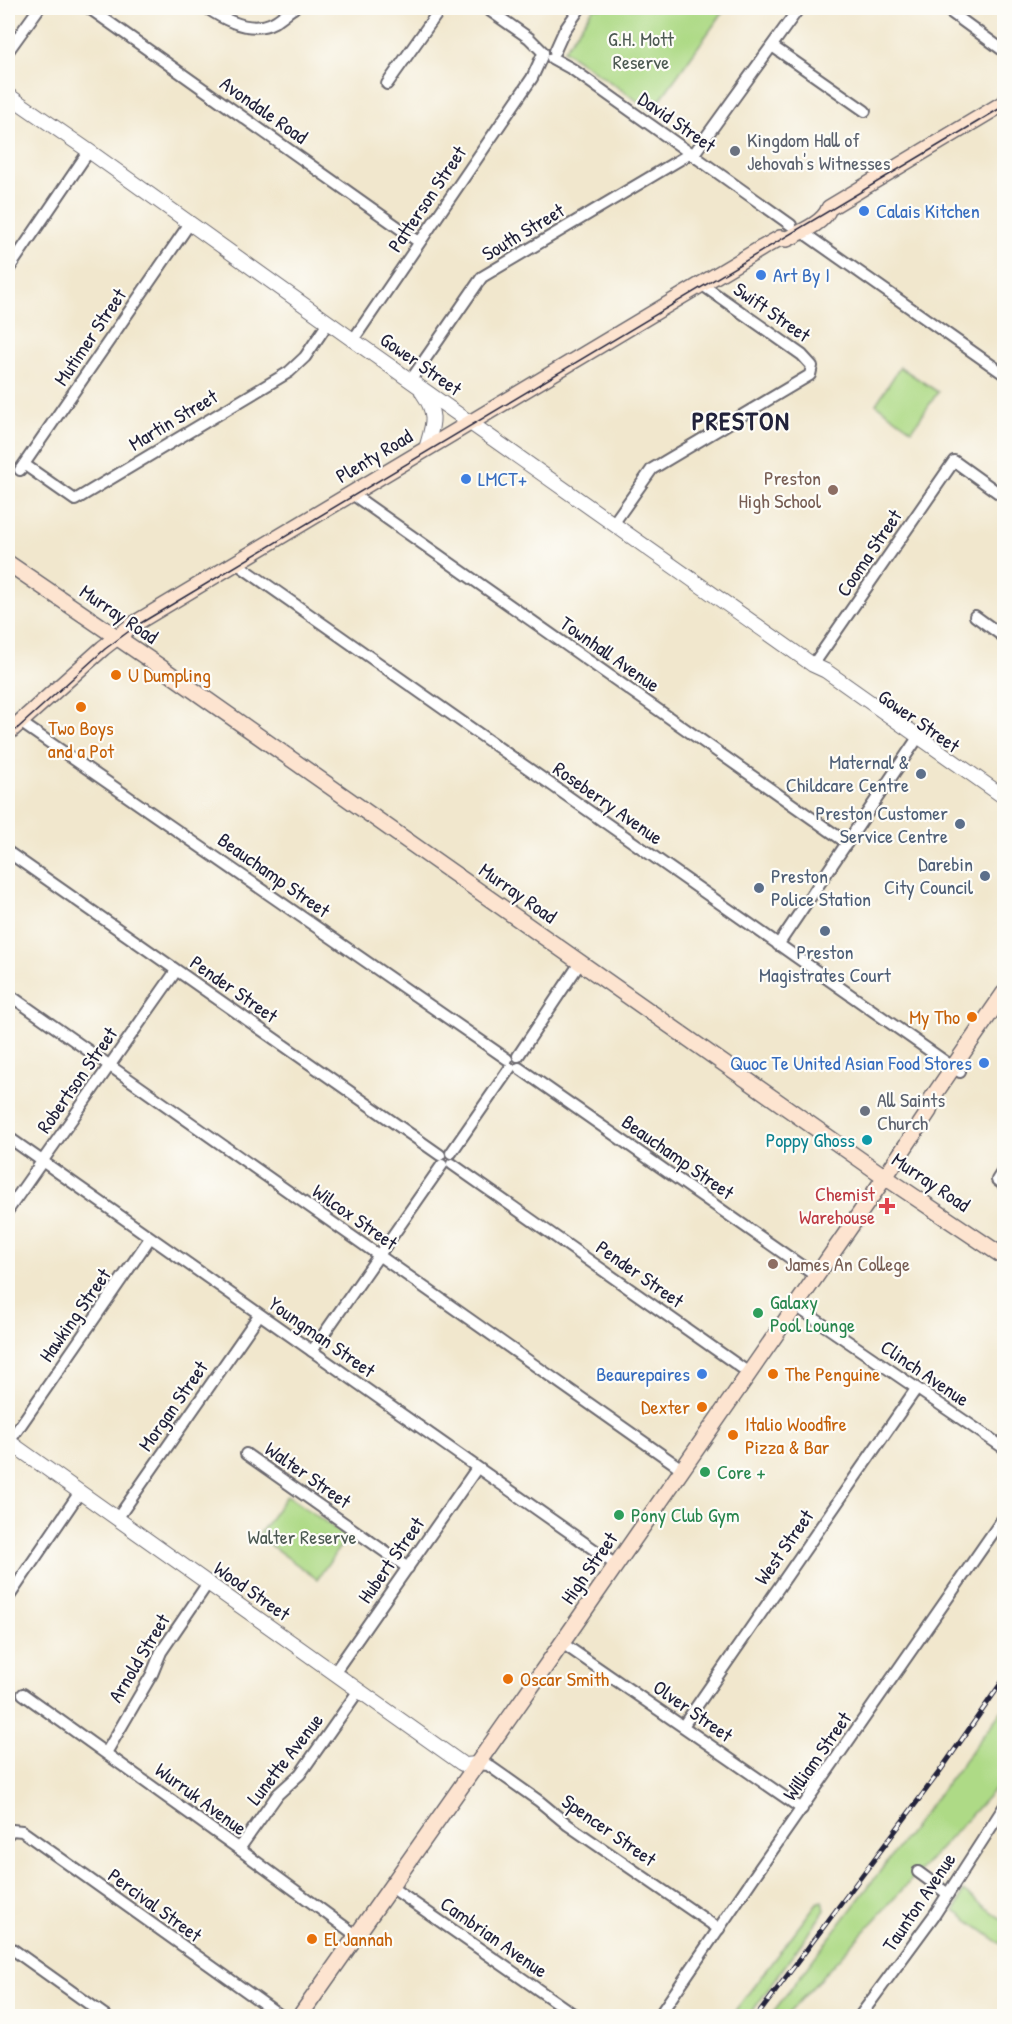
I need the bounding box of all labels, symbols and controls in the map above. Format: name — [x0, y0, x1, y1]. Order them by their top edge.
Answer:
park label: G.H. Mott Reserve — [608, 25, 675, 75]
street label: Avondale Road — [215, 70, 314, 150]
street label: David Street — [633, 85, 722, 159]
place label: Kingdom Hall of Jehovah's Witnesses — [747, 126, 891, 176]
street label: Patterson Street — [381, 139, 473, 257]
marker: Kingdom Hall of Jehovah's Witnesses — [728, 144, 742, 158]
street label: South Street — [476, 196, 570, 267]
place label: Calais Kitchen — [876, 197, 980, 224]
marker: Calais Kitchen — [857, 204, 871, 218]
place label: Art By I — [773, 261, 830, 288]
marker: Art By I — [754, 268, 768, 282]
street label: Swift Street — [728, 275, 817, 349]
street label: Mutimer Street — [47, 282, 133, 391]
street label: Gower Street — [375, 326, 468, 402]
street label: Martin Street — [123, 382, 223, 457]
district label: PRESTON — [692, 403, 790, 438]
street label: Plenty Road — [331, 422, 417, 489]
place label: Preston High School — [738, 464, 822, 514]
place label: LMCT+ — [478, 465, 527, 492]
marker: LMCT+ — [459, 472, 473, 486]
marker: Preston High School — [826, 483, 840, 497]
street label: Cooma Street — [830, 503, 908, 602]
street label: Murray Road — [75, 578, 164, 650]
street label: Townhall Avenue — [555, 609, 666, 698]
place label: U Dumpling — [128, 661, 211, 688]
marker: U Dumpling — [109, 668, 123, 682]
street label: Gower Street — [873, 683, 966, 759]
marker: Two Boys and a Pot — [74, 700, 88, 714]
place label: Two Boys and a Pot — [48, 714, 115, 764]
place label: Maternal & Childcare Centre — [786, 748, 909, 798]
street label: Roseberry Avenue — [548, 755, 669, 850]
marker: Maternal & Childcare Centre — [914, 767, 928, 781]
place label: Preston Customer Service Centre — [816, 799, 948, 849]
marker: Preston Customer Service Centre — [953, 817, 967, 831]
street label: Beauchamp Street — [213, 826, 337, 924]
place label: Darebin City Council — [884, 850, 974, 900]
street label: Murray Road — [474, 856, 563, 929]
place label: Preston Police Station — [771, 862, 871, 912]
marker: Darebin City Council — [978, 869, 992, 883]
marker: Preston Police Station — [752, 881, 766, 895]
marker: Preston Magistrates Court — [818, 924, 832, 938]
place label: Preston Magistrates Court — [759, 938, 892, 988]
street label: Pender Street — [185, 948, 284, 1029]
place label: My Tho — [909, 1003, 960, 1030]
marker: My Tho — [965, 1010, 979, 1024]
street label: Robertson Street — [30, 1020, 124, 1138]
place label: Quoc Te United Asian Food Stores — [730, 1049, 972, 1076]
marker: Quoc Te United Asian Food Stores — [977, 1056, 991, 1070]
place label: All Saints Church — [877, 1086, 945, 1136]
marker: All Saints Church — [858, 1104, 872, 1118]
street label: Beauchamp Street — [617, 1108, 741, 1206]
place label: Poppy Ghoss — [766, 1126, 855, 1153]
marker: Poppy Ghoss — [860, 1133, 874, 1147]
street label: Murray Road — [887, 1146, 976, 1218]
street label: Wilcox Street — [307, 1177, 404, 1256]
place label: Chemist Warehouse — [799, 1180, 876, 1230]
marker: Chemist Warehouse — [880, 1199, 894, 1213]
street label: Pender Street — [591, 1233, 690, 1314]
place label: James An College — [785, 1250, 910, 1277]
marker: James An College — [766, 1257, 780, 1271]
street label: Hawking Street — [32, 1262, 117, 1367]
place label: Galaxy Pool Lounge — [770, 1288, 855, 1338]
street label: Youngman Street — [264, 1290, 382, 1384]
marker: Galaxy Pool Lounge — [751, 1306, 765, 1320]
street label: Clinch Avenue — [876, 1333, 975, 1412]
street label: Morgan Street — [132, 1354, 214, 1456]
place label: Beaurepaires — [596, 1360, 690, 1387]
place label: The Penguine — [785, 1360, 880, 1387]
marker: Beaurepaires — [695, 1367, 709, 1381]
marker: The Penguine — [766, 1367, 780, 1381]
place label: Dexter — [641, 1393, 690, 1420]
marker: Dexter — [695, 1400, 709, 1414]
place label: Italio Woodfire Pizza & Bar — [745, 1410, 847, 1460]
marker: Italio Woodfire Pizza & Bar — [726, 1428, 740, 1442]
street label: Walter Street — [260, 1435, 358, 1515]
place label: Core + — [717, 1458, 766, 1485]
marker: Core + — [698, 1465, 712, 1479]
place label: Pony Club Gym — [631, 1501, 740, 1528]
street label: West Street — [748, 1503, 820, 1590]
marker: Pony Club Gym — [612, 1508, 626, 1522]
street label: Hubert Street — [351, 1510, 431, 1608]
park label: Walter Reserve — [248, 1523, 357, 1550]
street label: High Street — [554, 1525, 624, 1609]
street label: Wood Street — [209, 1554, 297, 1627]
street label: Arnold Street — [102, 1607, 176, 1707]
place label: Oscar Smith — [520, 1665, 609, 1692]
marker: Oscar Smith — [501, 1672, 515, 1686]
street label: Olver Street — [648, 1673, 739, 1748]
street label: William Street — [776, 1705, 858, 1805]
street label: Lunette Avenue — [240, 1707, 329, 1810]
street label: Wurruk Avenue — [150, 1756, 253, 1841]
street label: Spencer Street — [557, 1787, 663, 1873]
street label: Taunton Avenue — [876, 1847, 962, 1956]
street label: Percival Street — [103, 1861, 209, 1948]
street label: Cambrian Avenue — [435, 1890, 553, 1984]
place label: El Jannah — [324, 1925, 392, 1952]
marker: El Jannah — [305, 1932, 319, 1946]

